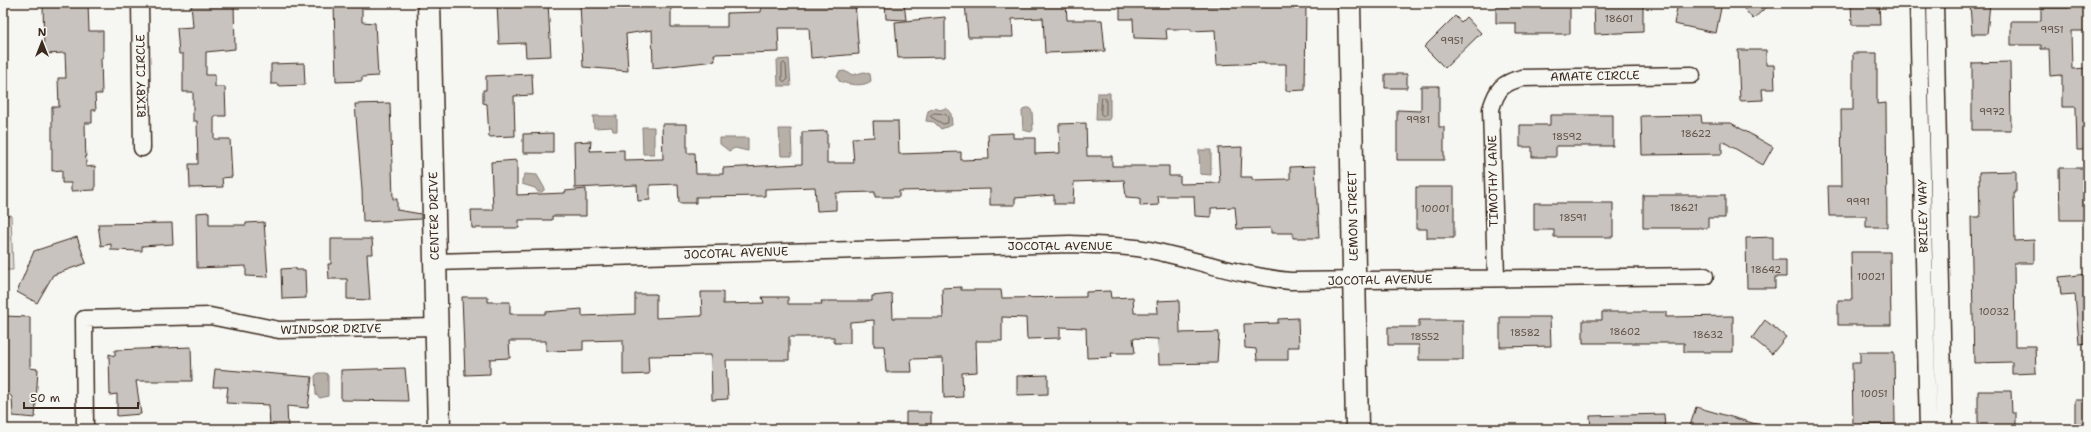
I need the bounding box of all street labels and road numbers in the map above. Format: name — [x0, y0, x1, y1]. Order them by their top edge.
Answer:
street label: BIXBY CIRCLE — [132, 34, 150, 118]
street label: AMATE CIRCLE — [1550, 67, 1640, 85]
street label: TIMOTHY LANE — [1484, 135, 1502, 227]
street label: LEMON STREET — [1344, 170, 1362, 261]
street label: CENTER DRIVE — [425, 171, 443, 261]
street label: BRILEY WAY — [1914, 178, 1932, 253]
street label: JOCOTAL AVENUE — [1008, 238, 1112, 254]
street label: JOCOTAL AVENUE — [683, 243, 789, 263]
street label: JOCOTAL AVENUE — [1327, 271, 1433, 289]
street label: WINDSOR DRIVE — [280, 320, 382, 338]

